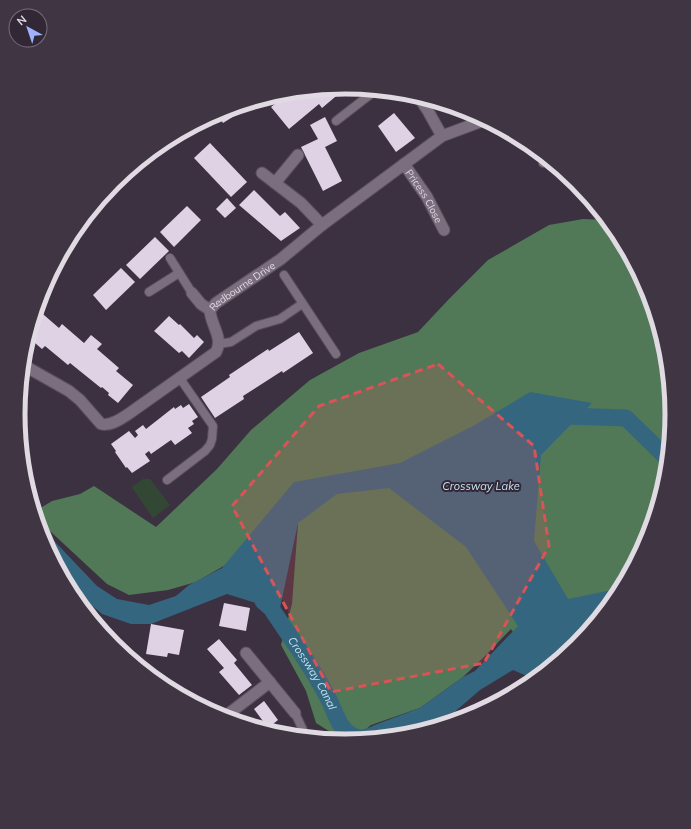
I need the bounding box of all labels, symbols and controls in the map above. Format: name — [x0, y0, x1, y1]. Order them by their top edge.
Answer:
north arrow — [8, 8, 48, 48]
text: N — [14, 12, 29, 28]
street label: Pricess Close — [403, 167, 445, 225]
street label: Redbourne Drive — [206, 259, 278, 313]
water label: Crossway Lake — [442, 479, 520, 493]
water label: Crossway Canal — [285, 634, 340, 712]

